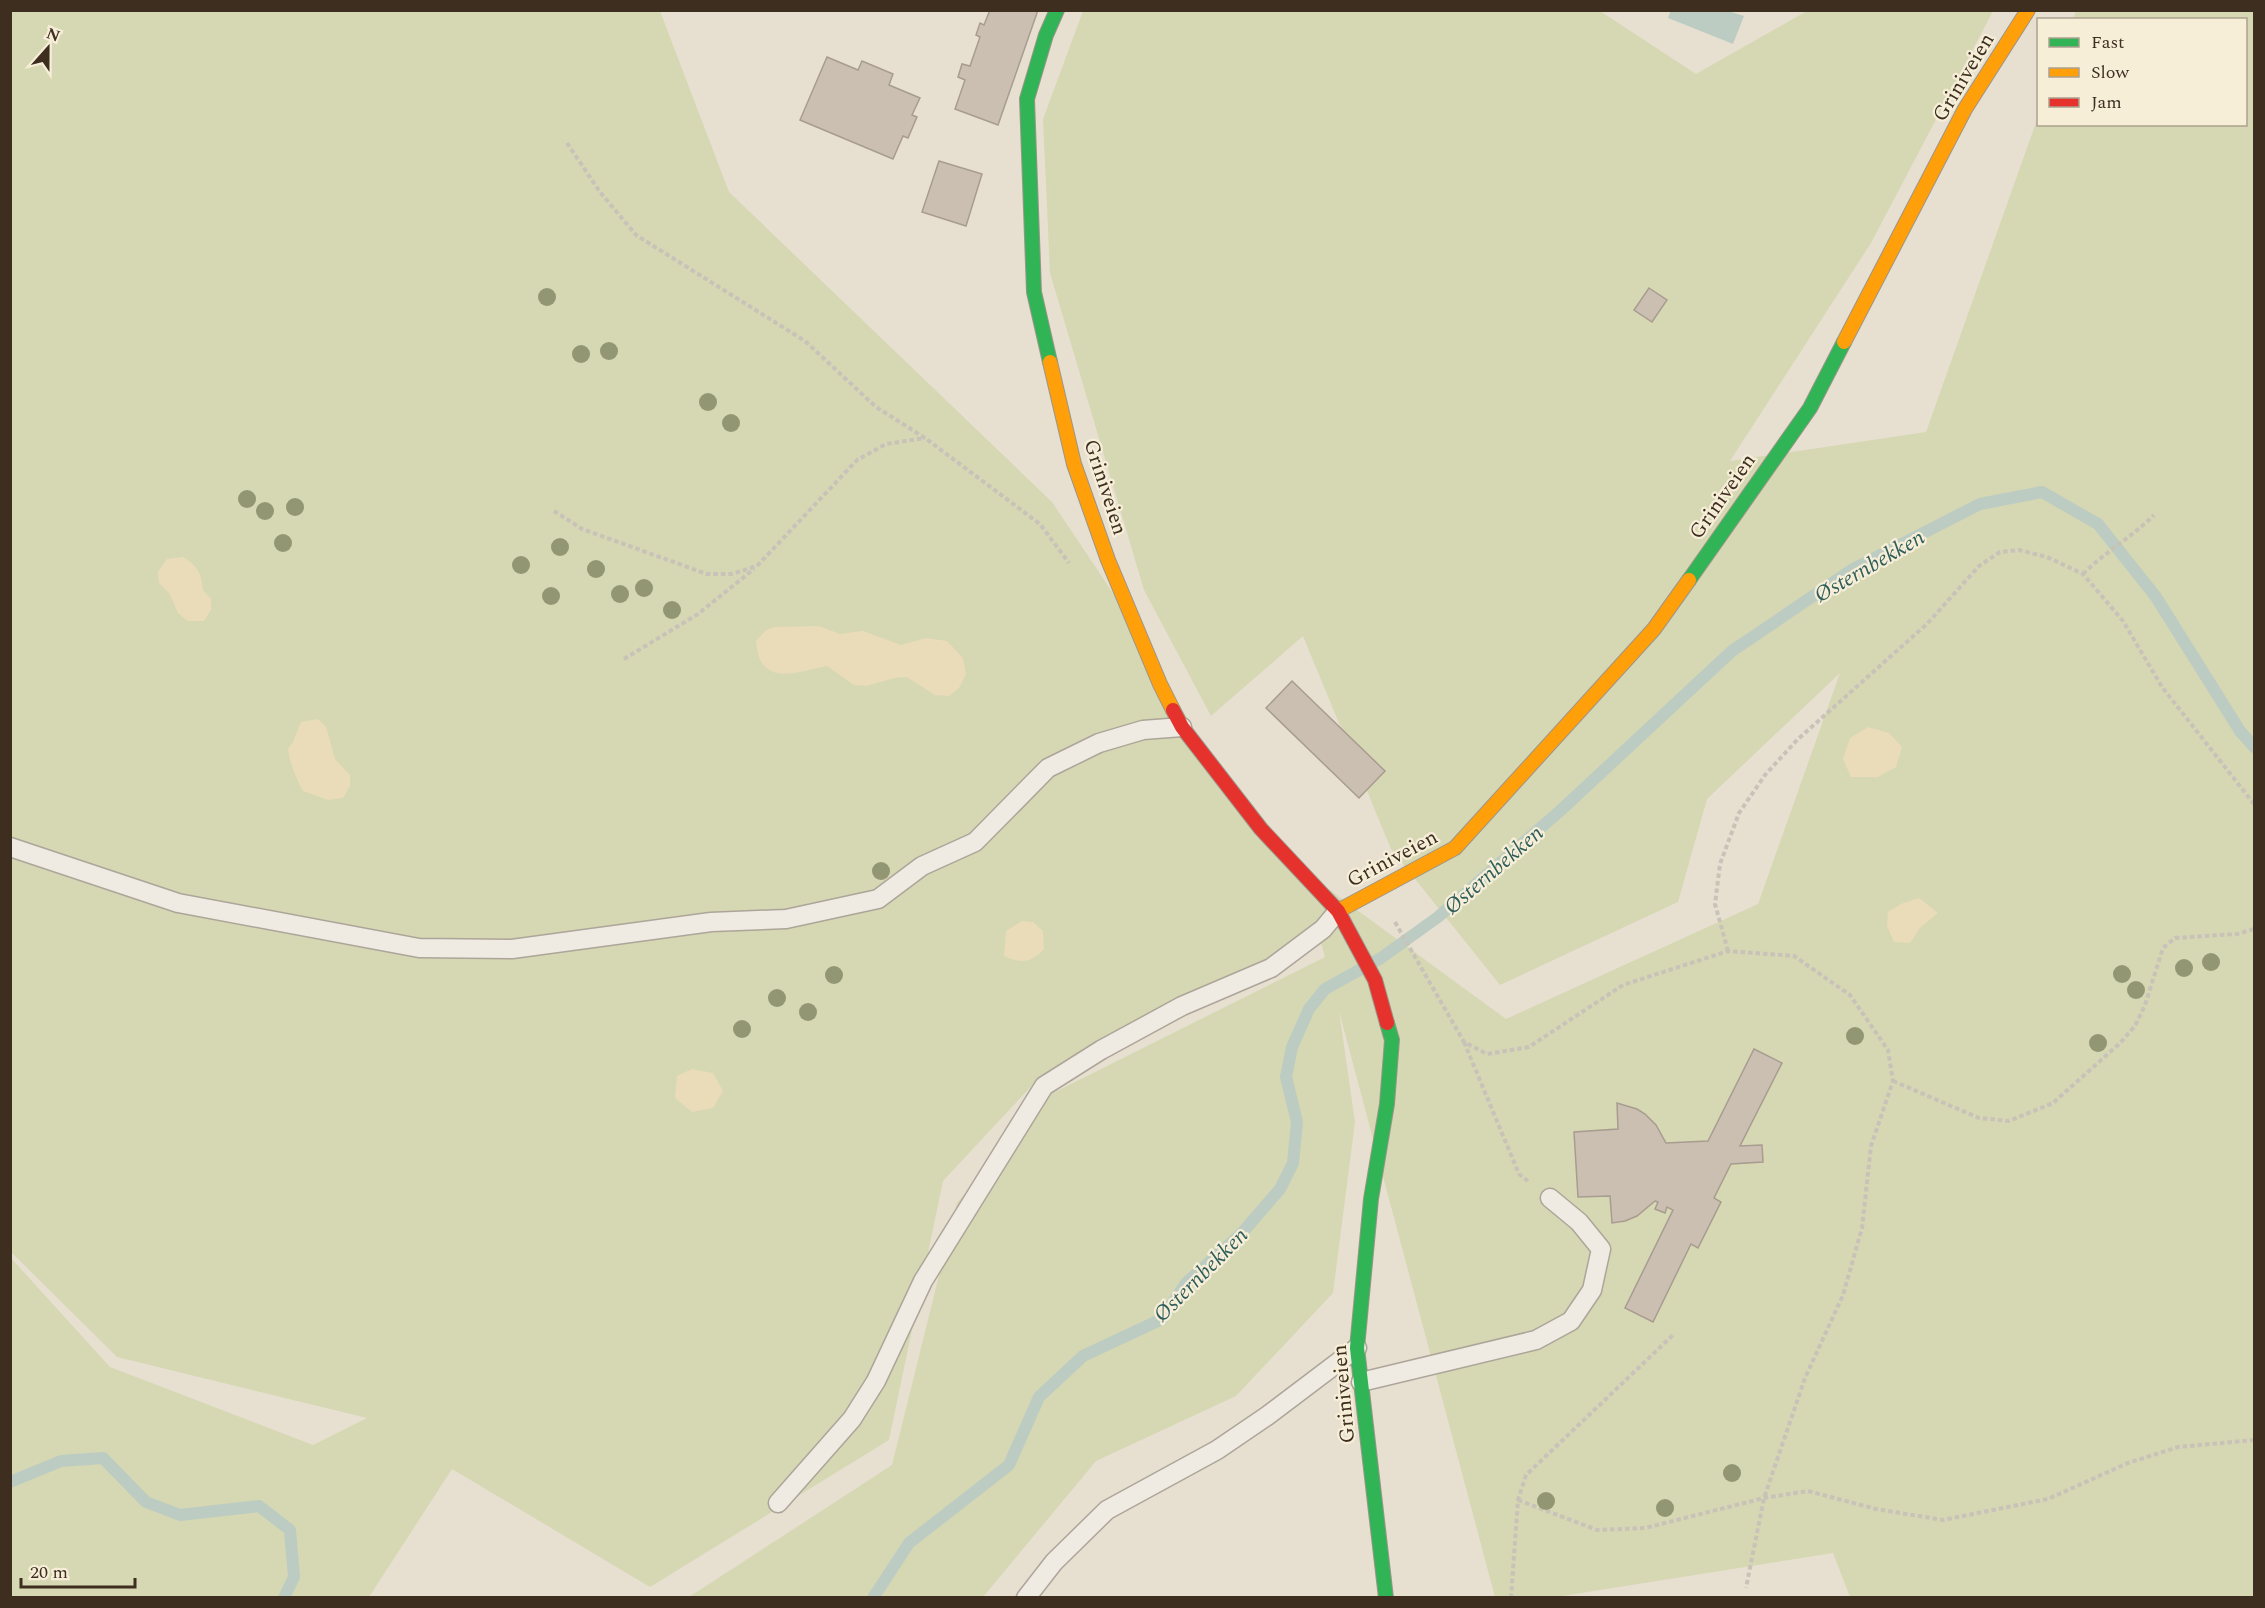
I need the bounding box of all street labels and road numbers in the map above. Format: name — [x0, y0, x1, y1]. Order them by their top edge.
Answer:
street label: Griniveien — [1925, 27, 2003, 128]
street label: Griniveien — [1075, 435, 1136, 539]
street label: Griniveien — [1681, 447, 1764, 546]
street label: Griniveien — [1341, 822, 1444, 896]
street label: Griniveien — [1324, 1343, 1364, 1445]

